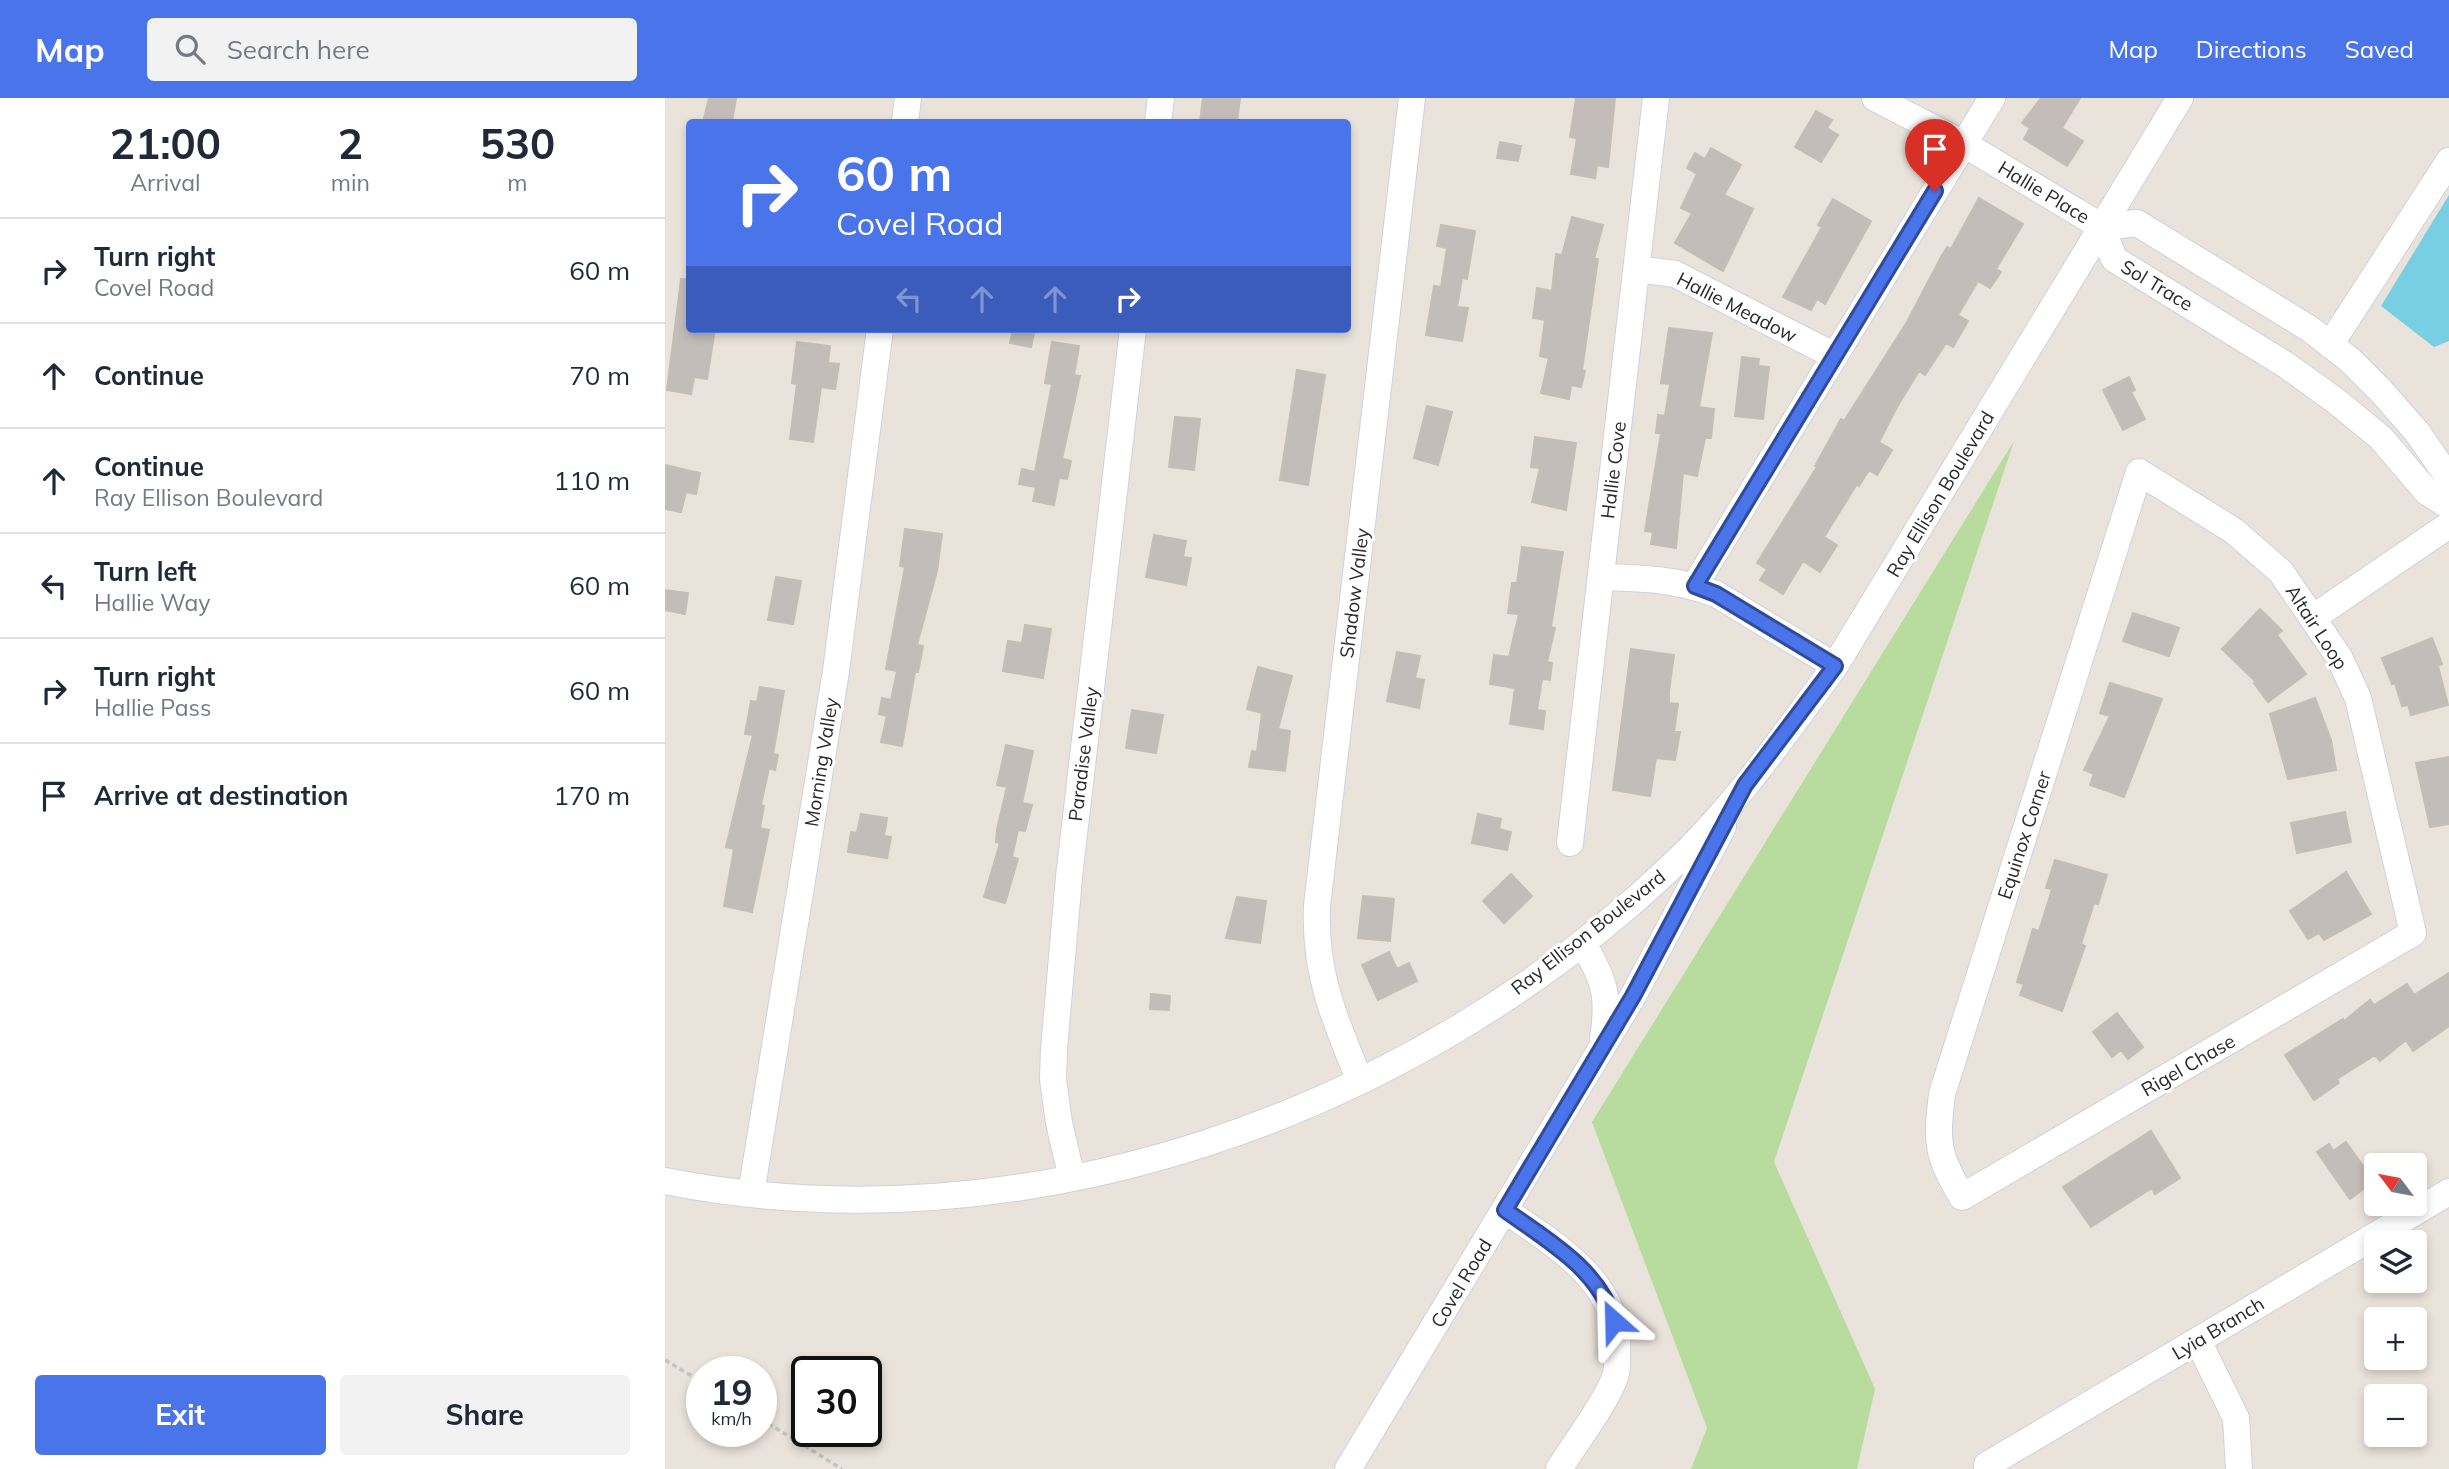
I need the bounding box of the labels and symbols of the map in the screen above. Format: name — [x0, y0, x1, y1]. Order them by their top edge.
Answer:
pin — [1905, 119, 1965, 191]
street label: Hallie Place — [1994, 155, 2094, 229]
street label: Sol Trace — [2117, 254, 2197, 316]
street label: Hallie Meadow — [1673, 266, 1801, 348]
street label: Ray Ellison Boulevard — [1881, 407, 1999, 581]
street label: Hallie Cove — [1595, 420, 1631, 520]
street label: Shadow Valley — [1334, 527, 1374, 659]
street label: Altair Loop — [2281, 580, 2353, 674]
street label: Paradise Valley — [1063, 686, 1103, 822]
street label: Morning Valley — [799, 696, 843, 828]
street label: Equinox Corner — [1992, 768, 2056, 902]
street label: Ray Ellison Boulevard — [1506, 864, 1670, 1000]
street label: Rigel Chase — [2137, 1029, 2239, 1101]
north arrow — [2364, 1153, 2427, 1216]
street label: Covel Road — [1425, 1234, 1497, 1332]
position arrow — [1577, 1284, 1651, 1358]
street label: Lyia Branch — [2168, 1291, 2268, 1365]
speed limit sign: 30 — [791, 1356, 882, 1447]

